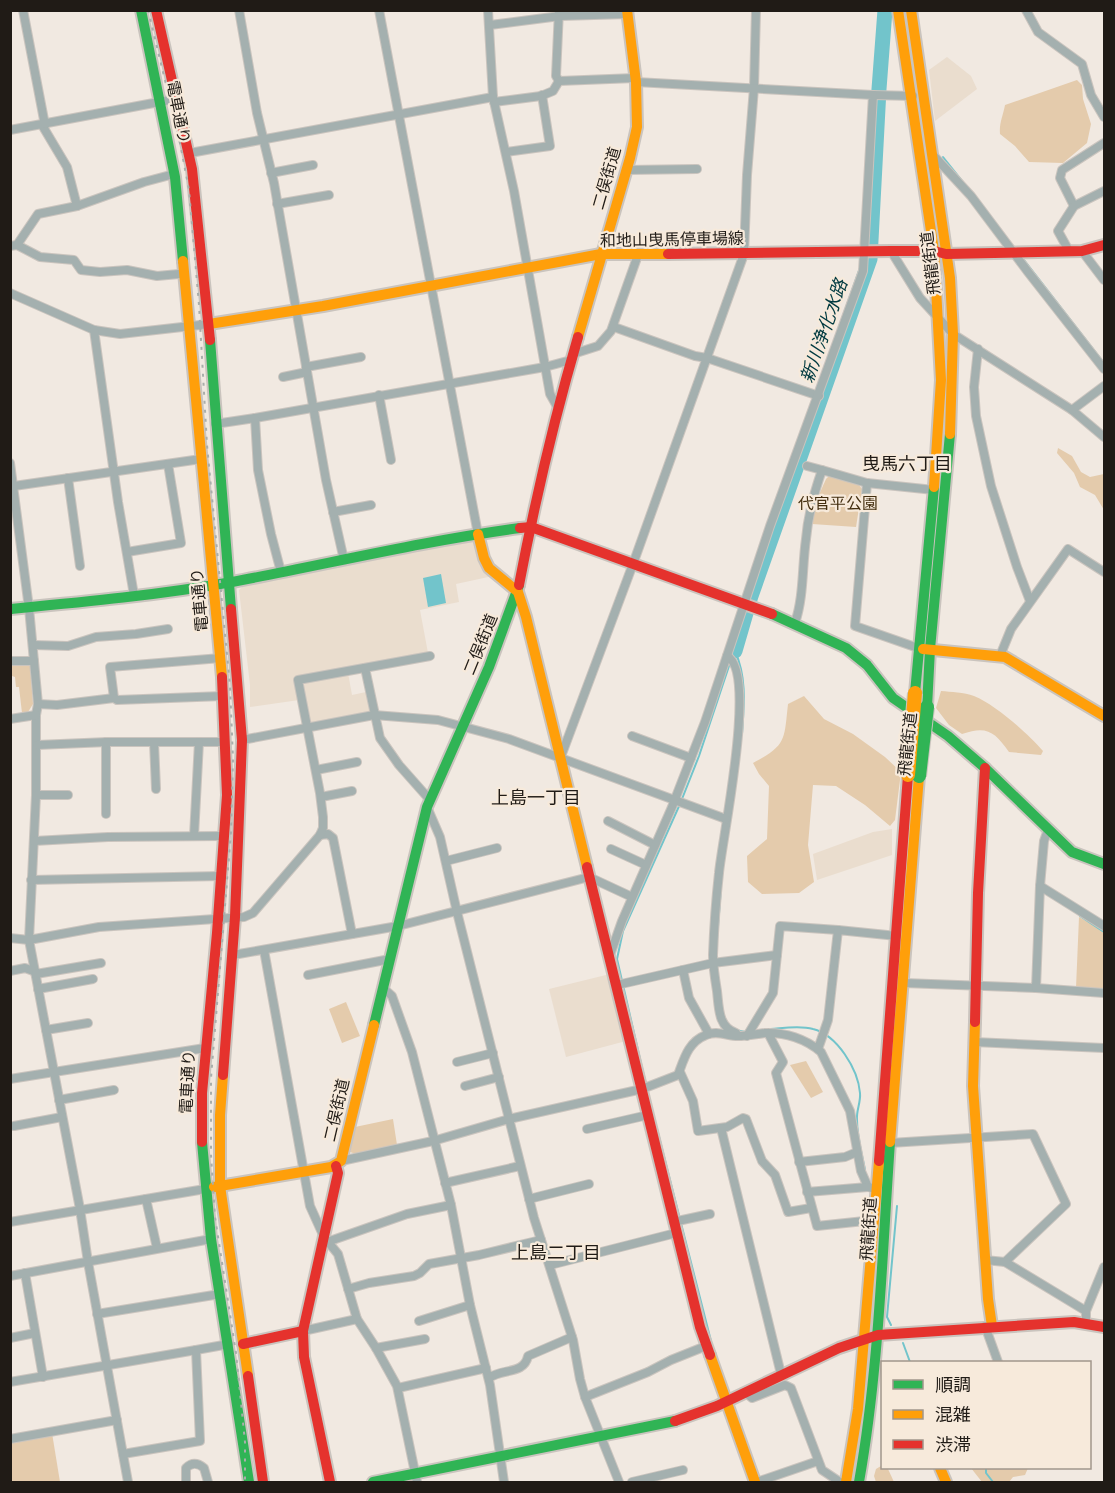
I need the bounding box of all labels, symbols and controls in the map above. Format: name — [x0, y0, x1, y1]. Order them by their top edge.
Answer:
street label: 電車通り — [162, 78, 196, 146]
street label: 二俣街道 — [587, 144, 625, 212]
street label: 和地山曳馬停車場線 — [600, 227, 744, 251]
street label: 飛龍街道 — [915, 230, 945, 296]
water label: 新川浄化水路 — [794, 274, 854, 386]
district label: 曳馬六丁目 — [862, 451, 952, 476]
park label: 代官平公園 — [798, 492, 878, 514]
street label: 電車通り — [185, 567, 213, 633]
street label: 二俣街道 — [458, 610, 502, 678]
street label: 飛龍街道 — [893, 711, 921, 777]
district label: 上島一丁目 — [491, 785, 581, 810]
street label: 電車通り — [174, 1049, 200, 1115]
street label: 二俣街道 — [318, 1076, 354, 1144]
street label: 飛龍街道 — [855, 1196, 881, 1262]
district label: 上島二丁目 — [511, 1240, 601, 1265]
legend — [881, 1361, 1091, 1469]
text: 順調 — [935, 1372, 971, 1397]
text: 混雑 — [935, 1402, 971, 1427]
text: 渋滞 — [935, 1432, 971, 1457]

